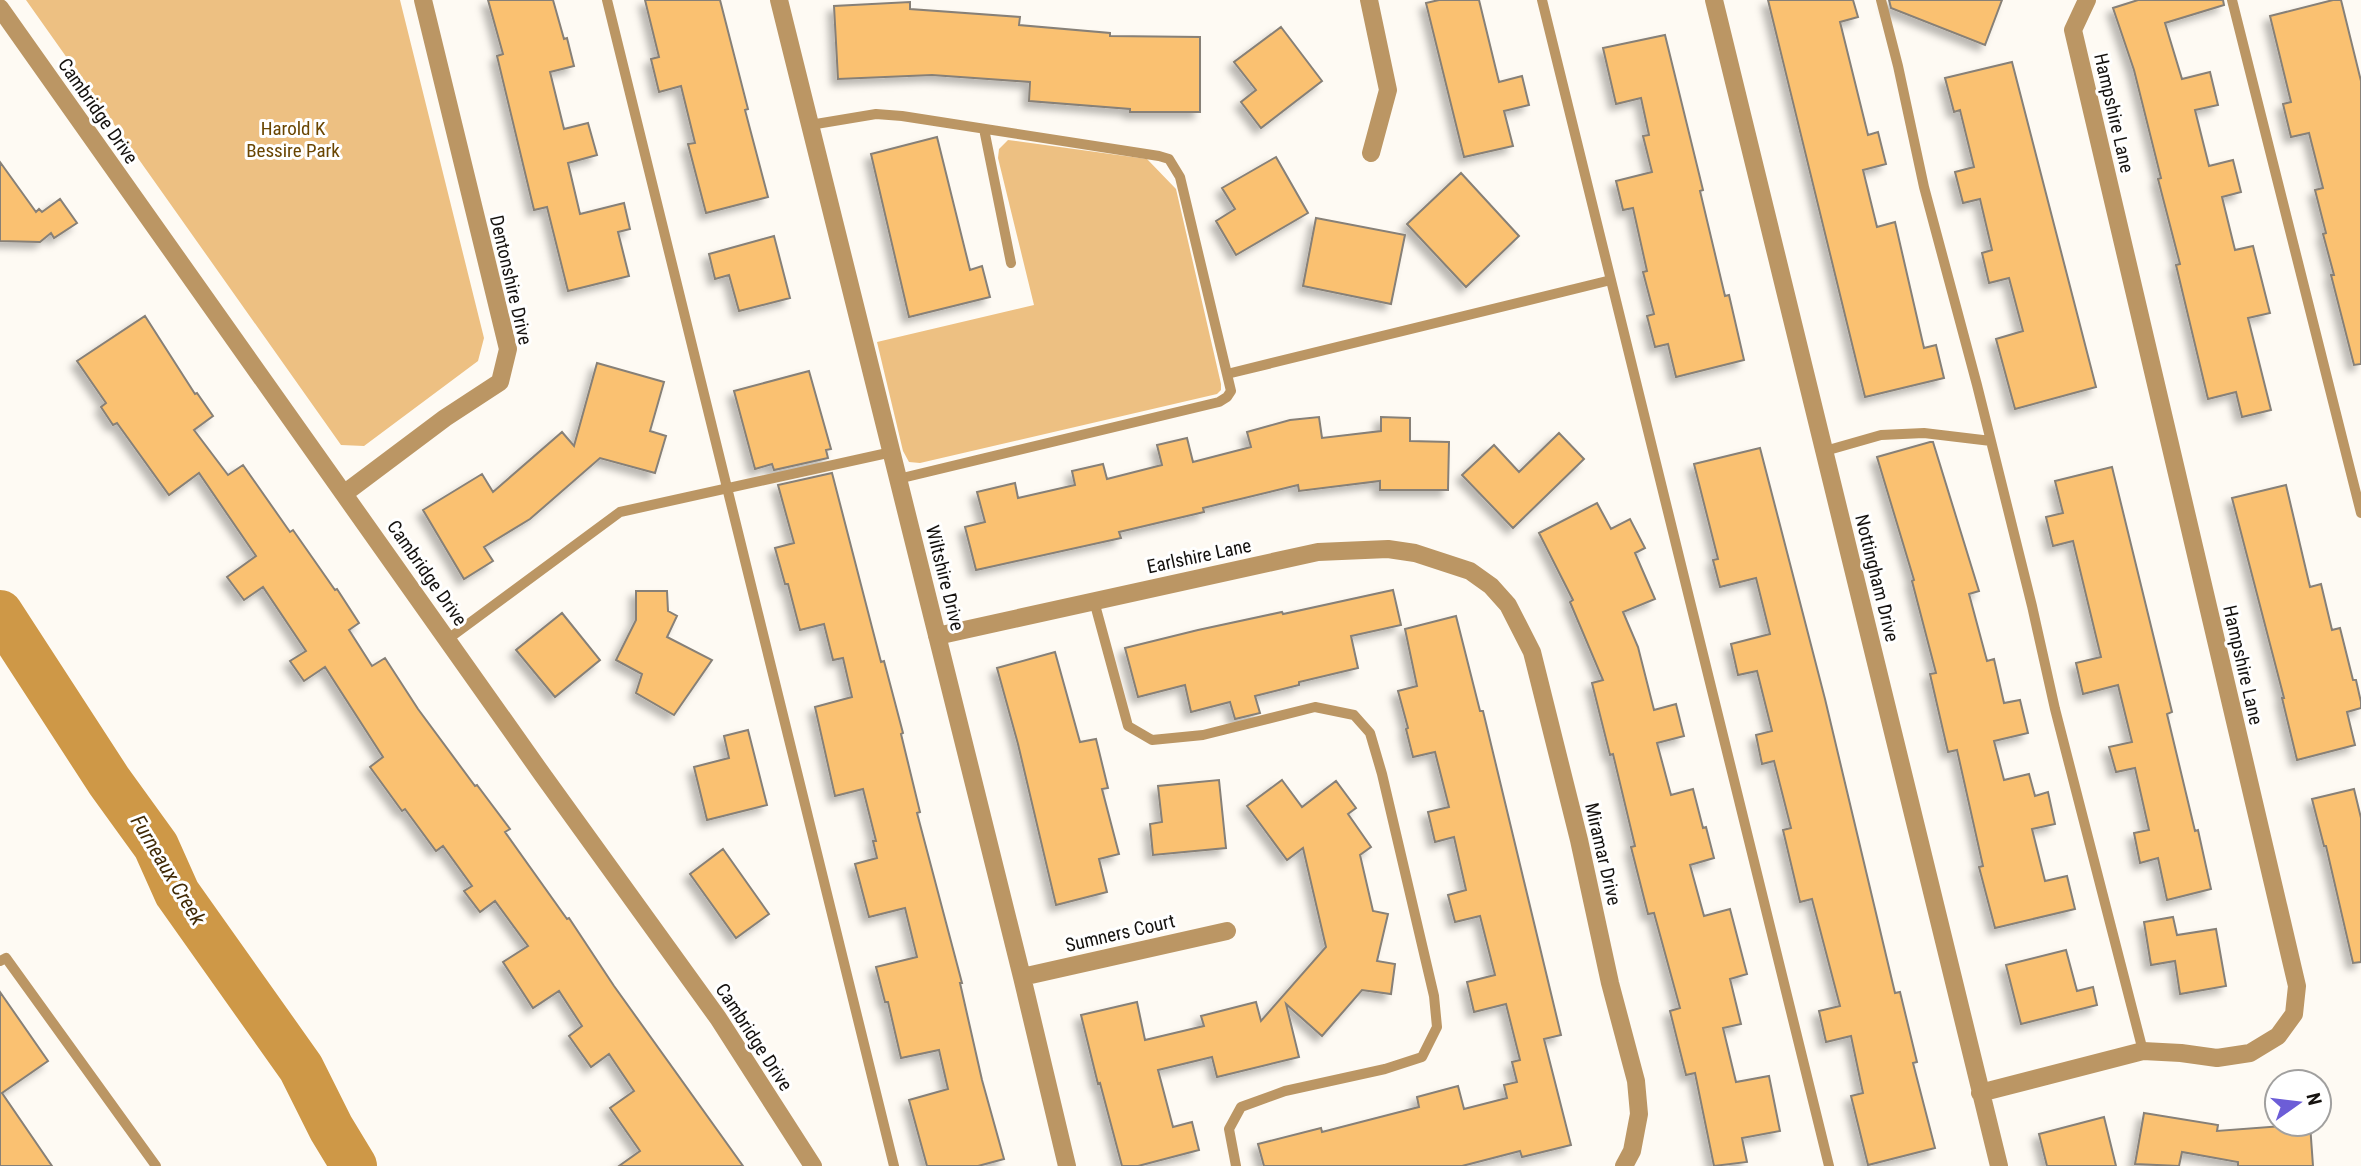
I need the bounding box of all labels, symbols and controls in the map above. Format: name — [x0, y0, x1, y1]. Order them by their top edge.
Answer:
street label: Hampshire Lane — [2089, 51, 2139, 175]
street label: Cambridge Drive — [53, 54, 143, 168]
park label: Harold K Bessire Park — [246, 117, 340, 162]
street label: Dentonshire Drive — [485, 213, 537, 347]
street label: Nottingham Drive — [1850, 512, 1904, 644]
street label: Cambridge Drive — [382, 516, 472, 630]
street label: Wiltshire Drive — [921, 523, 969, 633]
street label: Earlshire Lane — [1145, 534, 1253, 578]
street label: Hampshire Lane — [2218, 603, 2268, 727]
street label: Miramar Drive — [1580, 800, 1626, 908]
water label: Furneaux Creek — [126, 811, 211, 930]
street label: Sumners Court — [1063, 909, 1177, 957]
street label: Cambridge Drive — [711, 979, 797, 1095]
north arrow — [2263, 1068, 2333, 1138]
text: N — [2301, 1091, 2327, 1107]

